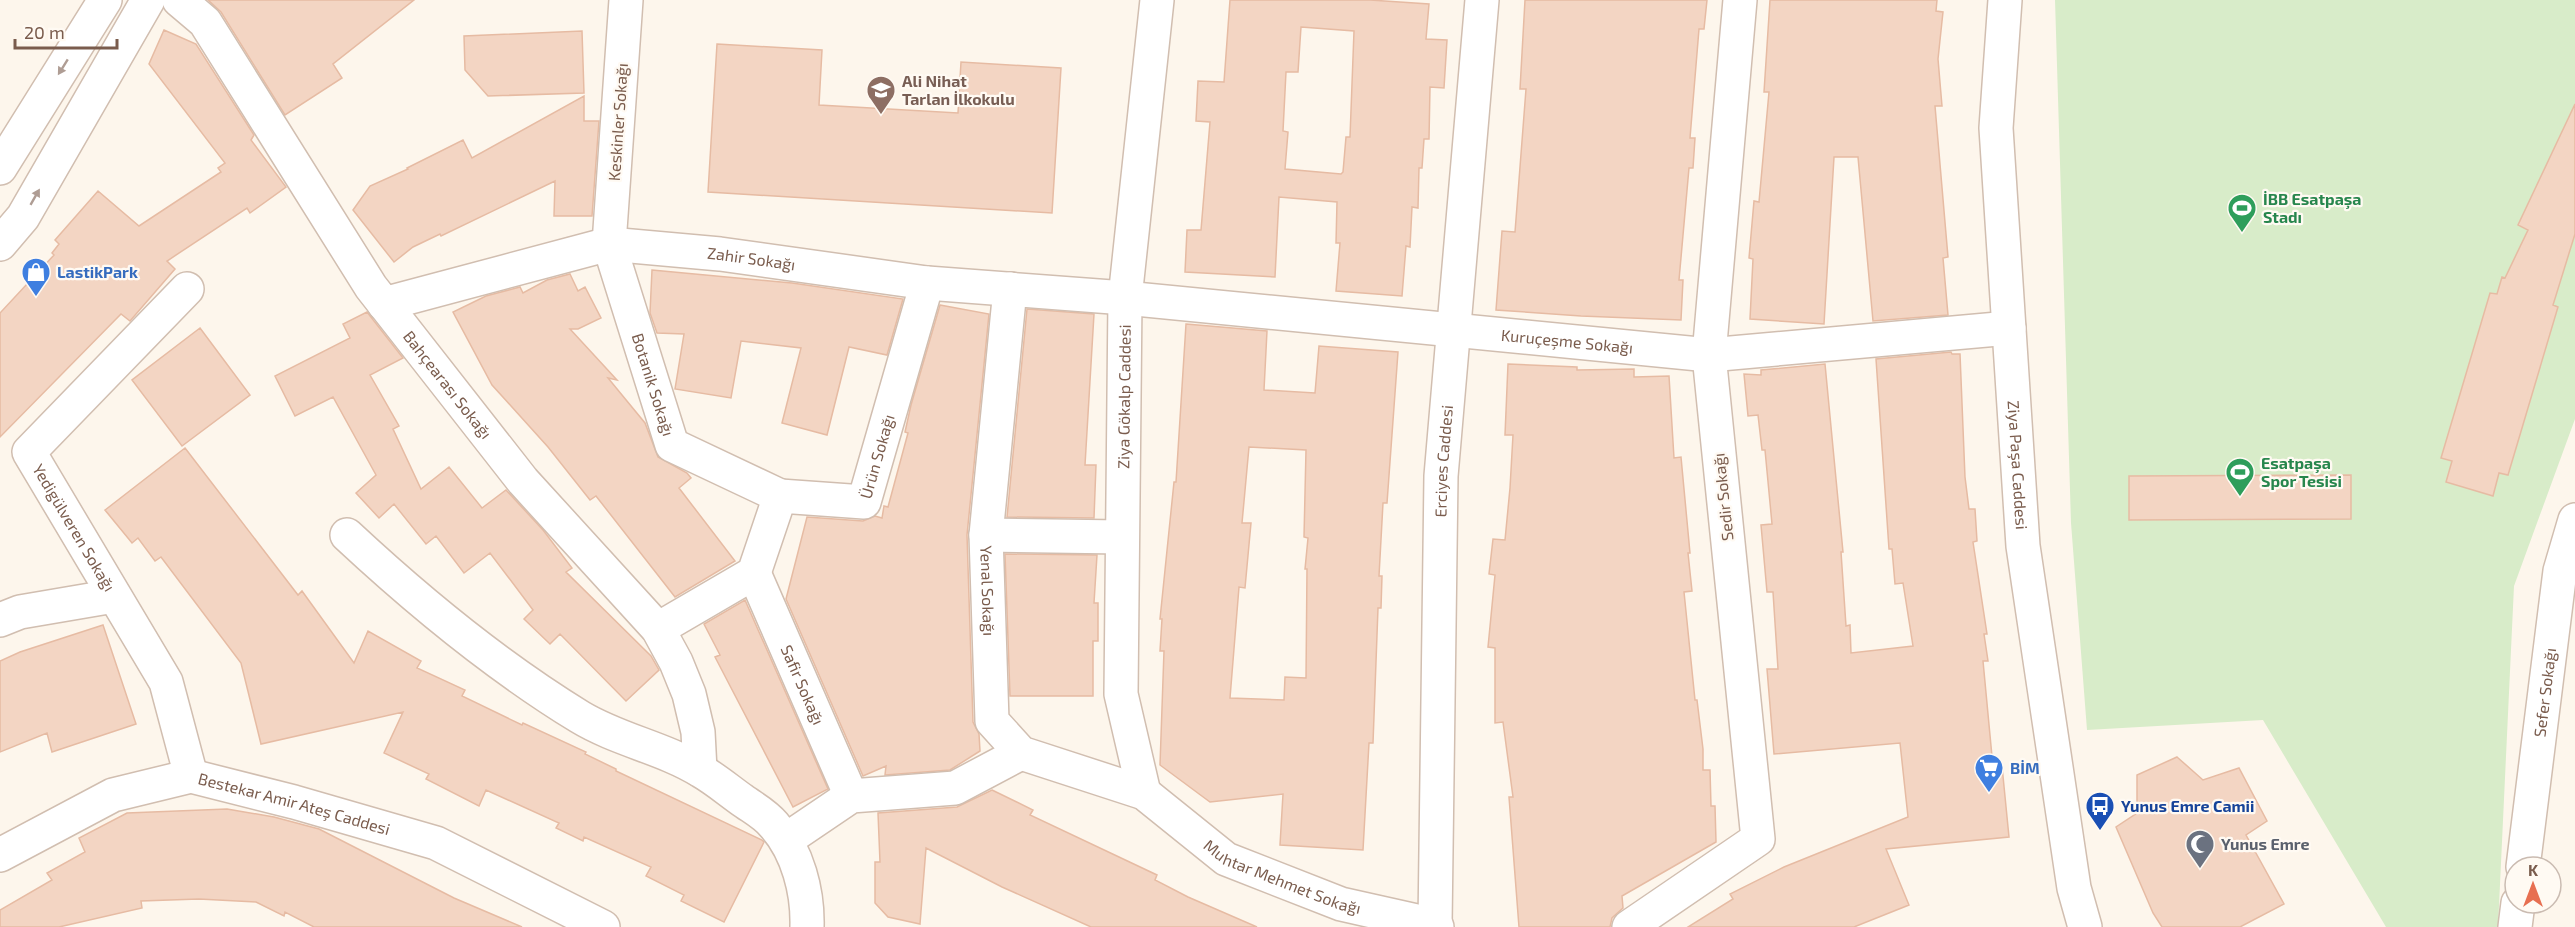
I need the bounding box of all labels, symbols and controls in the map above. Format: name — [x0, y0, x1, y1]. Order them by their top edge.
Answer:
scale bar — [15, 12, 117, 50]
text: 20 m — [24, 21, 65, 43]
one-way arrow — [57, 59, 68, 76]
street label: Keskinler Sokağı — [604, 62, 631, 182]
place label: Ali Nihat Tarlan İlkokulu — [902, 71, 1015, 108]
school or university icon: Ali Nihat Tarlan İlkokulu — [865, 74, 897, 116]
one-way arrow — [29, 189, 40, 205]
place label: İBB Esatpaşa Stadı — [2263, 189, 2361, 226]
sports icon: İBB Esatpaşa Stadı — [2226, 192, 2258, 234]
street label: Zahir Sokağı — [707, 243, 797, 273]
shop icon: LastikPark — [20, 256, 52, 298]
place label: LastikPark — [57, 262, 138, 281]
street label: Ziya Gökalp Caddesi — [1113, 324, 1134, 469]
street label: Kuruçeşme Sokağı — [1500, 325, 1634, 357]
street label: Bahçearası Sokağı — [400, 327, 496, 442]
street label: Botanik Sokağı — [629, 331, 679, 438]
street label: Ziya Paşa Caddesi — [2005, 400, 2032, 530]
street label: Erciyes Caddesi — [1430, 404, 1456, 517]
street label: Ürün Sokağı — [855, 412, 898, 501]
street label: Sedir Sokağı — [1708, 452, 1737, 542]
place label: Esatpaşa Spor Tesisi — [2261, 453, 2342, 490]
sports icon: Esatpaşa Spor Tesisi — [2224, 456, 2256, 498]
street label: Yedigülveren Sokağı — [29, 460, 120, 594]
street label: Yenal Sokağı — [977, 545, 999, 636]
street label: Safir Sokağı — [777, 642, 829, 727]
street label: Sefer Sokağı — [2529, 647, 2559, 738]
supermarket icon: BİM — [1973, 752, 2005, 794]
place label: BİM — [2010, 758, 2040, 777]
street label: Bestekar Amir Ateş Caddesi — [196, 768, 392, 838]
bus stop icon: Yunus Emre Camii — [2084, 790, 2116, 832]
place label: Yunus Emre Camii — [2121, 796, 2254, 815]
mosque icon: Yunus Emre — [2184, 828, 2216, 870]
place label: Yunus Emre — [2221, 834, 2310, 853]
street label: Muhtar Mehmet Sokağı — [1200, 835, 1363, 917]
north arrow — [2503, 855, 2563, 915]
text: K — [2528, 860, 2539, 879]

